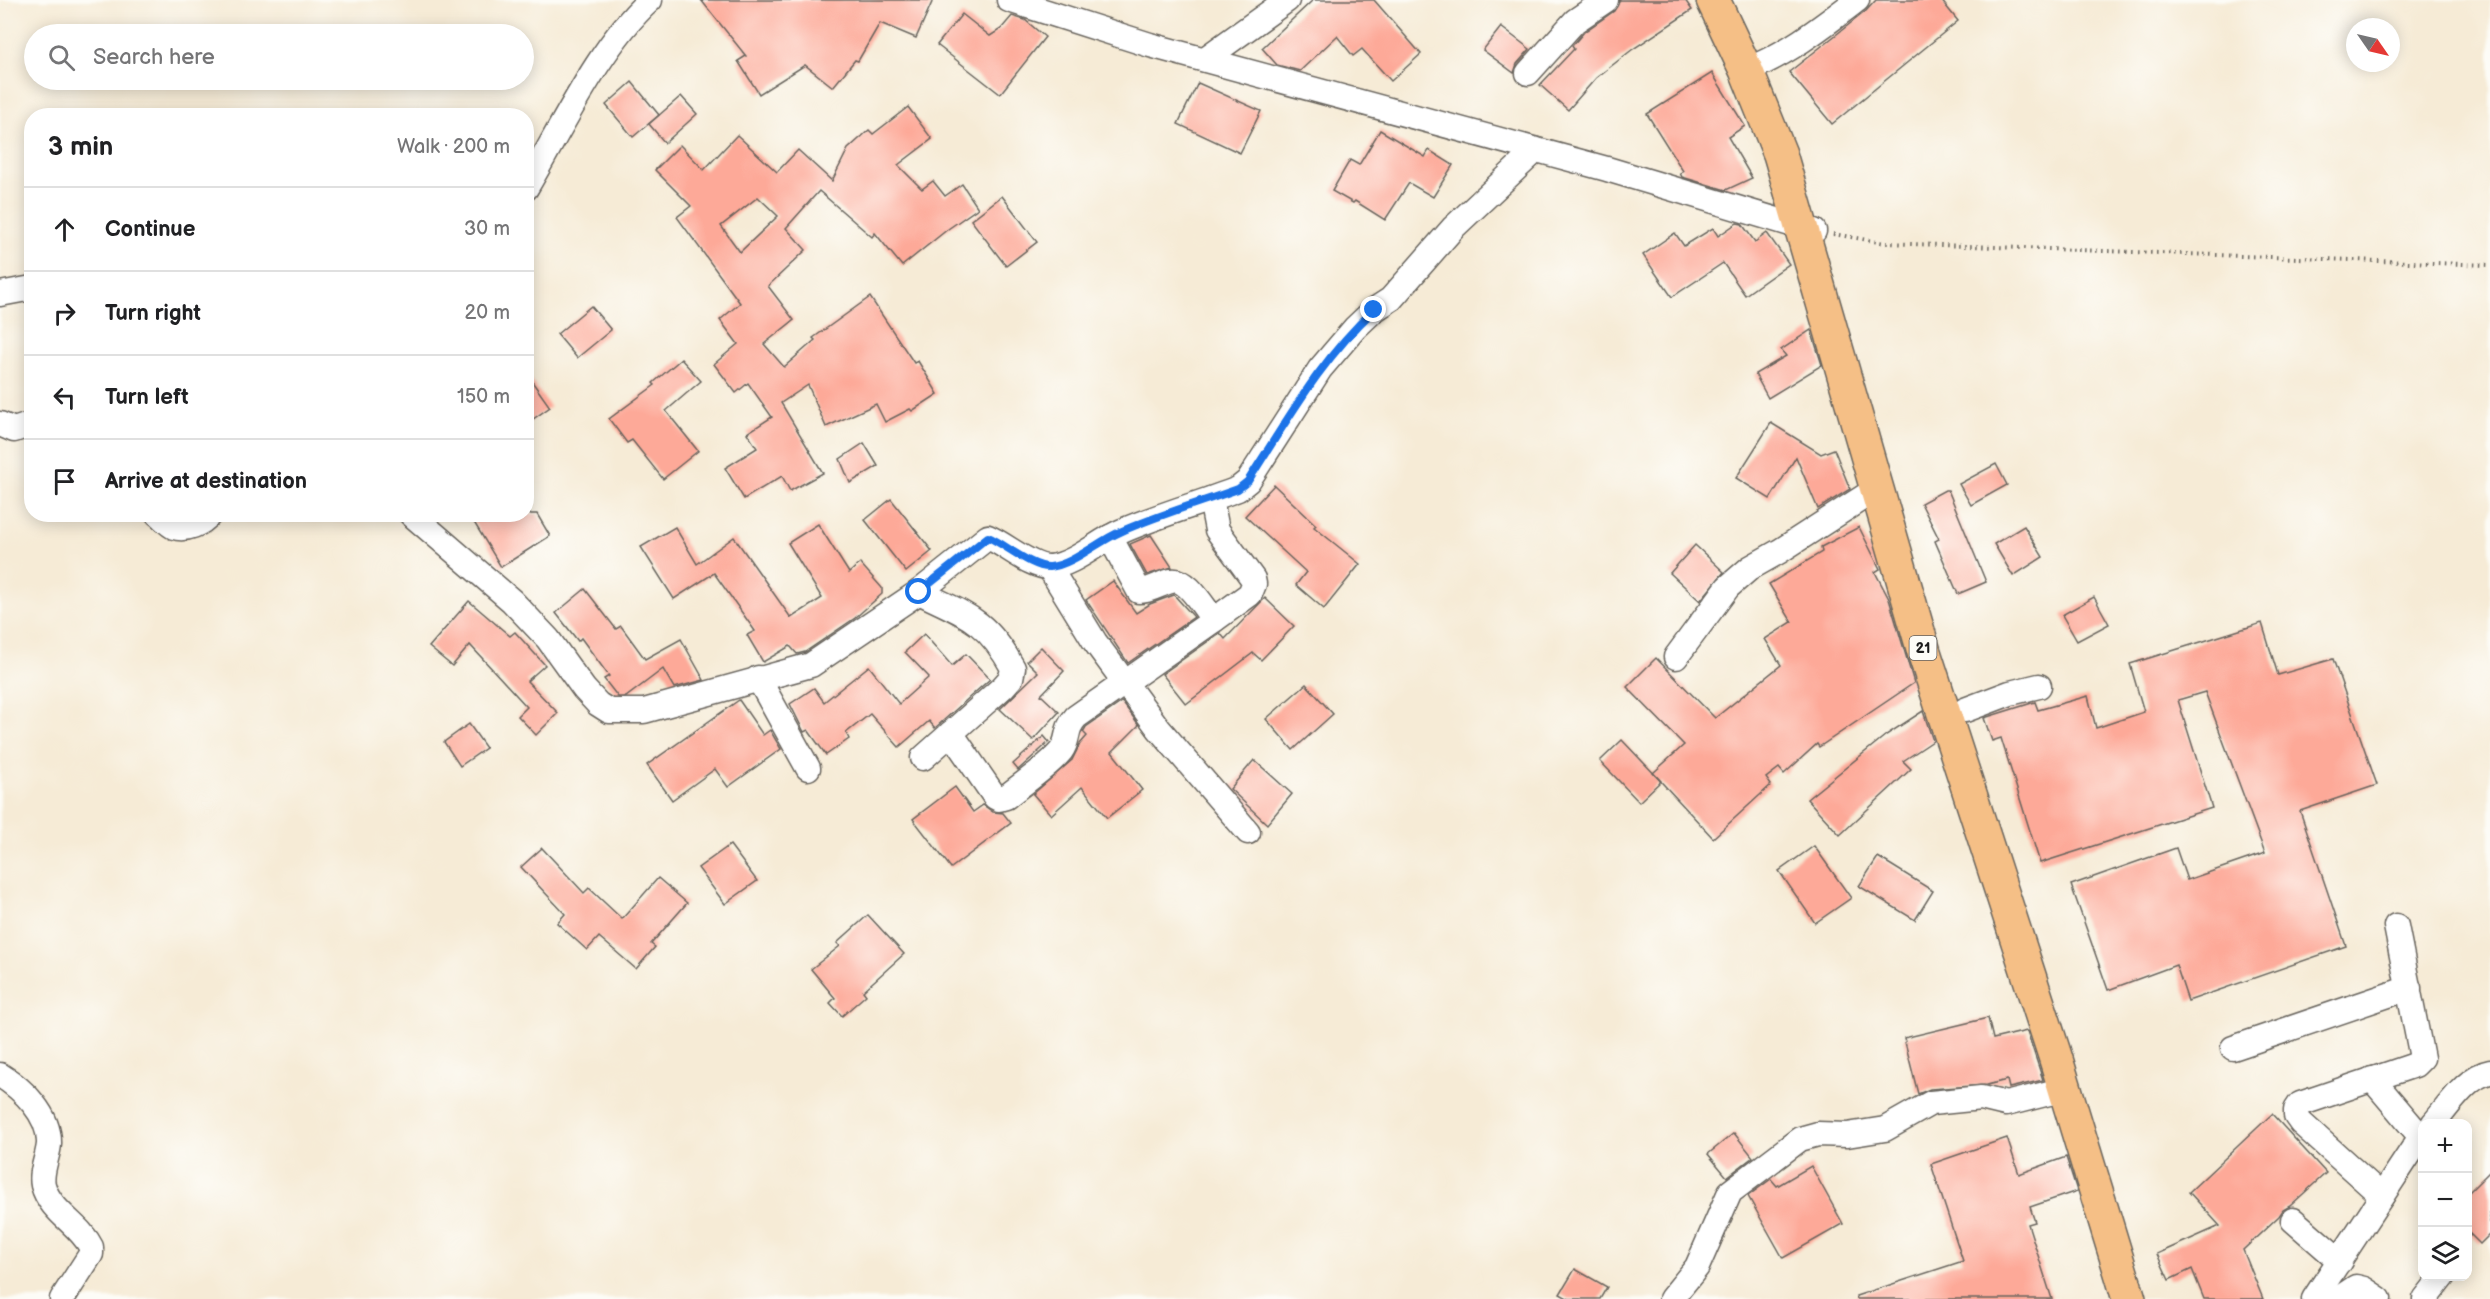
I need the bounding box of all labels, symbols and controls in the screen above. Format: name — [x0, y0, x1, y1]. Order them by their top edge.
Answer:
north arrow — [2346, 18, 2400, 72]
search box — [24, 24, 534, 90]
icon: search — [45, 41, 78, 74]
text: Search here — [93, 44, 215, 71]
text: 3 min — [48, 132, 113, 163]
text: Walk · 200 m — [397, 135, 510, 159]
icon: ahead — [48, 213, 81, 246]
text: Continue — [105, 216, 195, 243]
text: 30 m — [464, 217, 510, 241]
route end — [1360, 296, 1386, 322]
icon: right — [48, 297, 81, 330]
text: Turn right — [105, 300, 201, 327]
text: 20 m — [465, 301, 510, 325]
icon: left — [48, 381, 81, 414]
text: Turn left — [105, 384, 189, 411]
text: 150 m — [457, 385, 510, 409]
icon: arrive — [48, 465, 81, 498]
text: Arrive at destination — [105, 468, 307, 495]
route start — [905, 578, 931, 604]
road number: 21 — [1910, 636, 1936, 660]
map controls — [2418, 1119, 2472, 1281]
button: + — [2418, 1119, 2472, 1173]
button: − — [2418, 1173, 2472, 1227]
button: layers — [2418, 1227, 2472, 1281]

